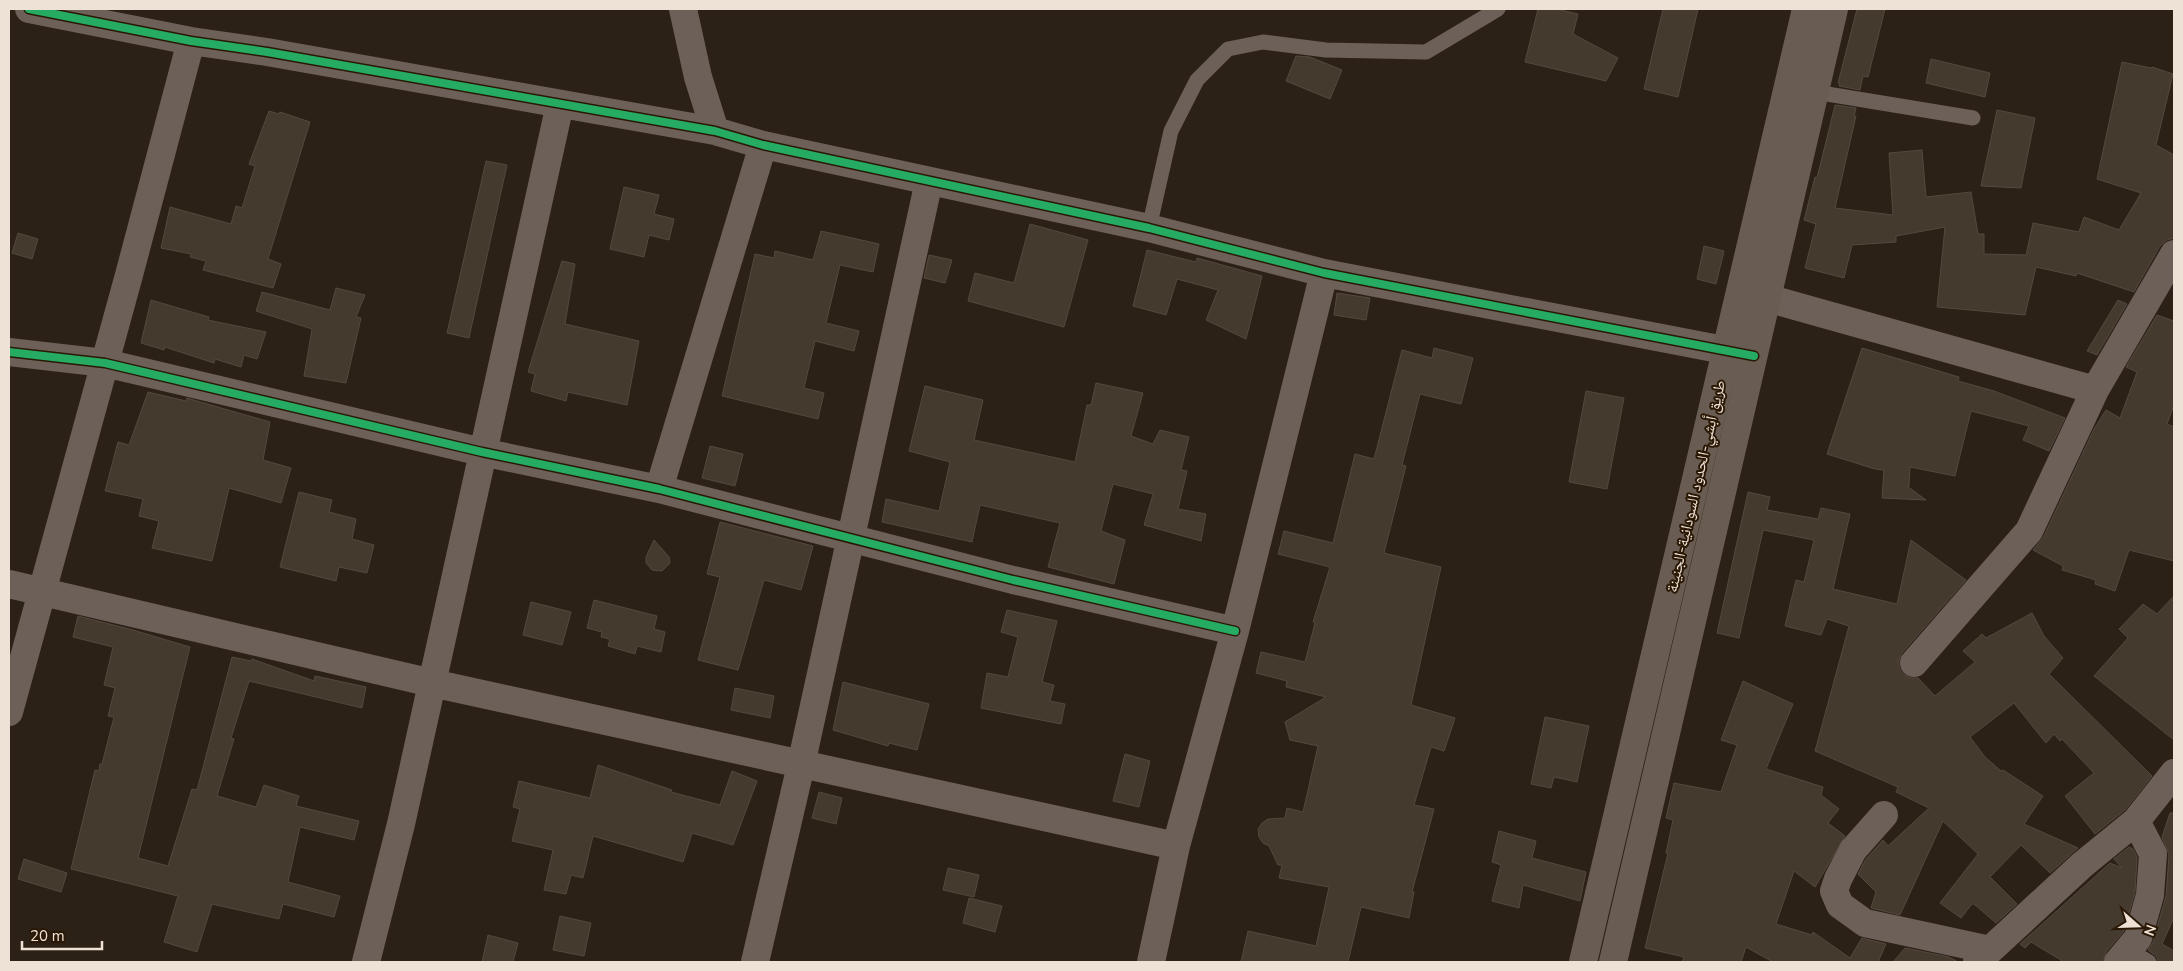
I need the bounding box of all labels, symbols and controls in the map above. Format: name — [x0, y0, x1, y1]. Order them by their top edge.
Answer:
street label: طريق أبشي-الحدود السودانية-الجنينة — [1661, 378, 1732, 595]
north arrow — [2113, 901, 2163, 951]
scale bar — [22, 918, 102, 950]
text: N — [2139, 922, 2160, 938]
text: 20 m — [30, 926, 65, 946]

